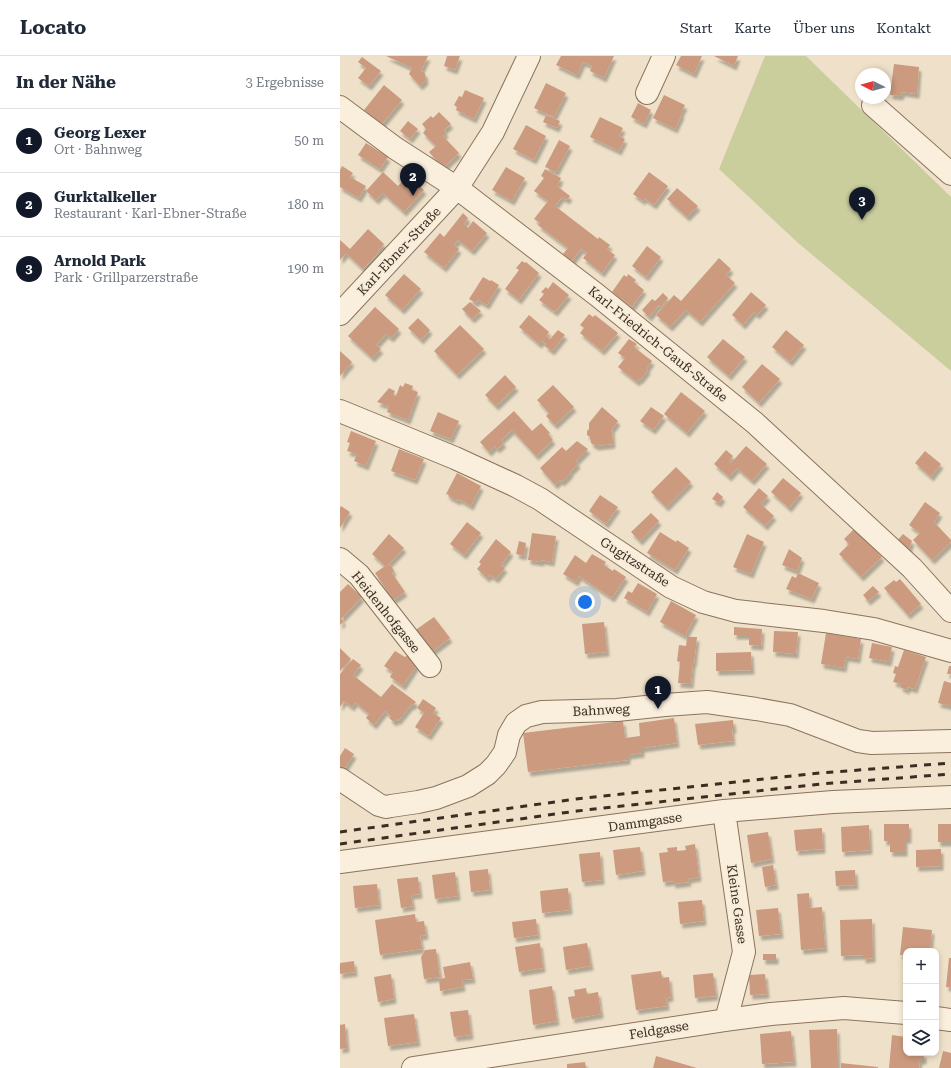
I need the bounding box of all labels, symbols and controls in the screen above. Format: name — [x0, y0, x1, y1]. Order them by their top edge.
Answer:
text: Locato — [20, 16, 86, 39]
text: Start — [680, 20, 713, 36]
text: Karte — [735, 20, 771, 36]
text: Über uns — [793, 20, 855, 36]
text: Kontakt — [877, 20, 931, 36]
north arrow — [855, 68, 891, 104]
text: In der Nähe — [16, 72, 116, 92]
text: 3 Ergebnisse — [246, 75, 324, 90]
text: Georg Lexer — [54, 124, 146, 142]
text: 1 — [25, 133, 33, 148]
text: 50 m — [294, 133, 324, 148]
text: Ort · Bahnweg — [54, 142, 142, 157]
pin: 2 — [400, 163, 426, 196]
pin: 3 — [849, 187, 875, 220]
text: Gurktalkeller — [54, 188, 156, 206]
text: 2 — [25, 197, 33, 212]
text: 180 m — [287, 197, 324, 212]
street label: Karl-Ebner-Straße — [354, 204, 444, 298]
text: Restaurant · Karl-Ebner-Straße — [54, 206, 247, 221]
text: Arnold Park — [54, 252, 146, 270]
text: 3 — [25, 261, 33, 276]
text: 190 m — [287, 261, 324, 276]
text: Park · Grillparzerstraße — [54, 270, 198, 285]
street label: Karl-Friedrich-Gauß-Straße — [585, 283, 731, 405]
street label: Gugitzstraße — [597, 534, 673, 590]
street label: Heidenhofgasse — [349, 568, 423, 656]
your location — [575, 592, 595, 612]
pin: 1 — [645, 676, 671, 709]
street label: Bahnweg — [572, 701, 631, 719]
street label: Dammgasse — [607, 809, 683, 835]
street label: Kleine Gasse — [724, 863, 750, 945]
map controls — [903, 948, 939, 1056]
button: + — [903, 948, 939, 984]
button: − — [903, 984, 939, 1020]
street label: Feldgasse — [628, 1018, 690, 1042]
button: layers — [903, 1020, 939, 1056]

